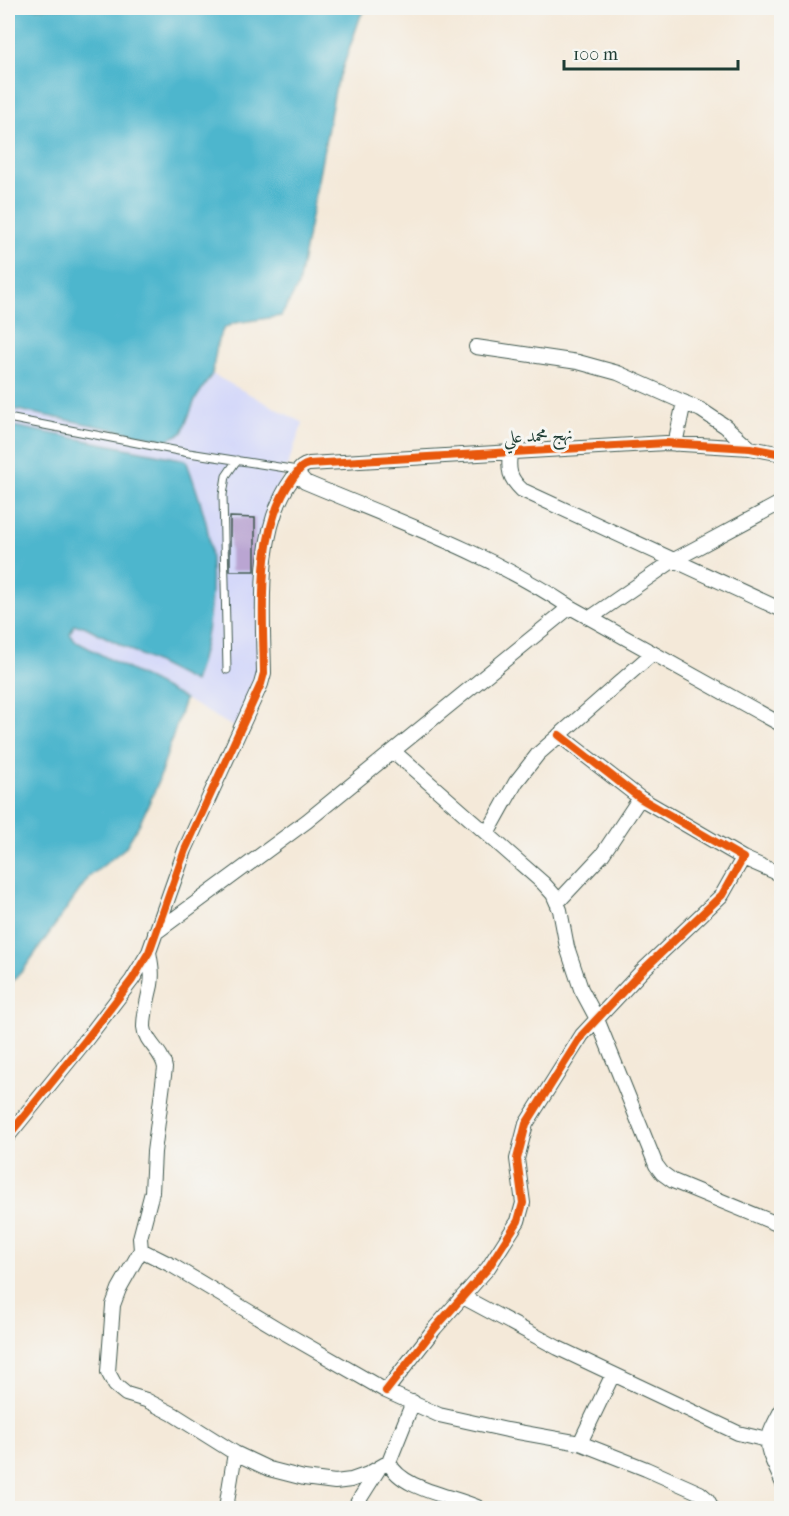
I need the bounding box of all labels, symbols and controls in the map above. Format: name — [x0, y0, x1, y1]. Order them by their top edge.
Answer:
scale bar — [564, 33, 738, 71]
text: 100 m — [573, 44, 618, 65]
street label: نهج محمد علي — [503, 424, 574, 454]

